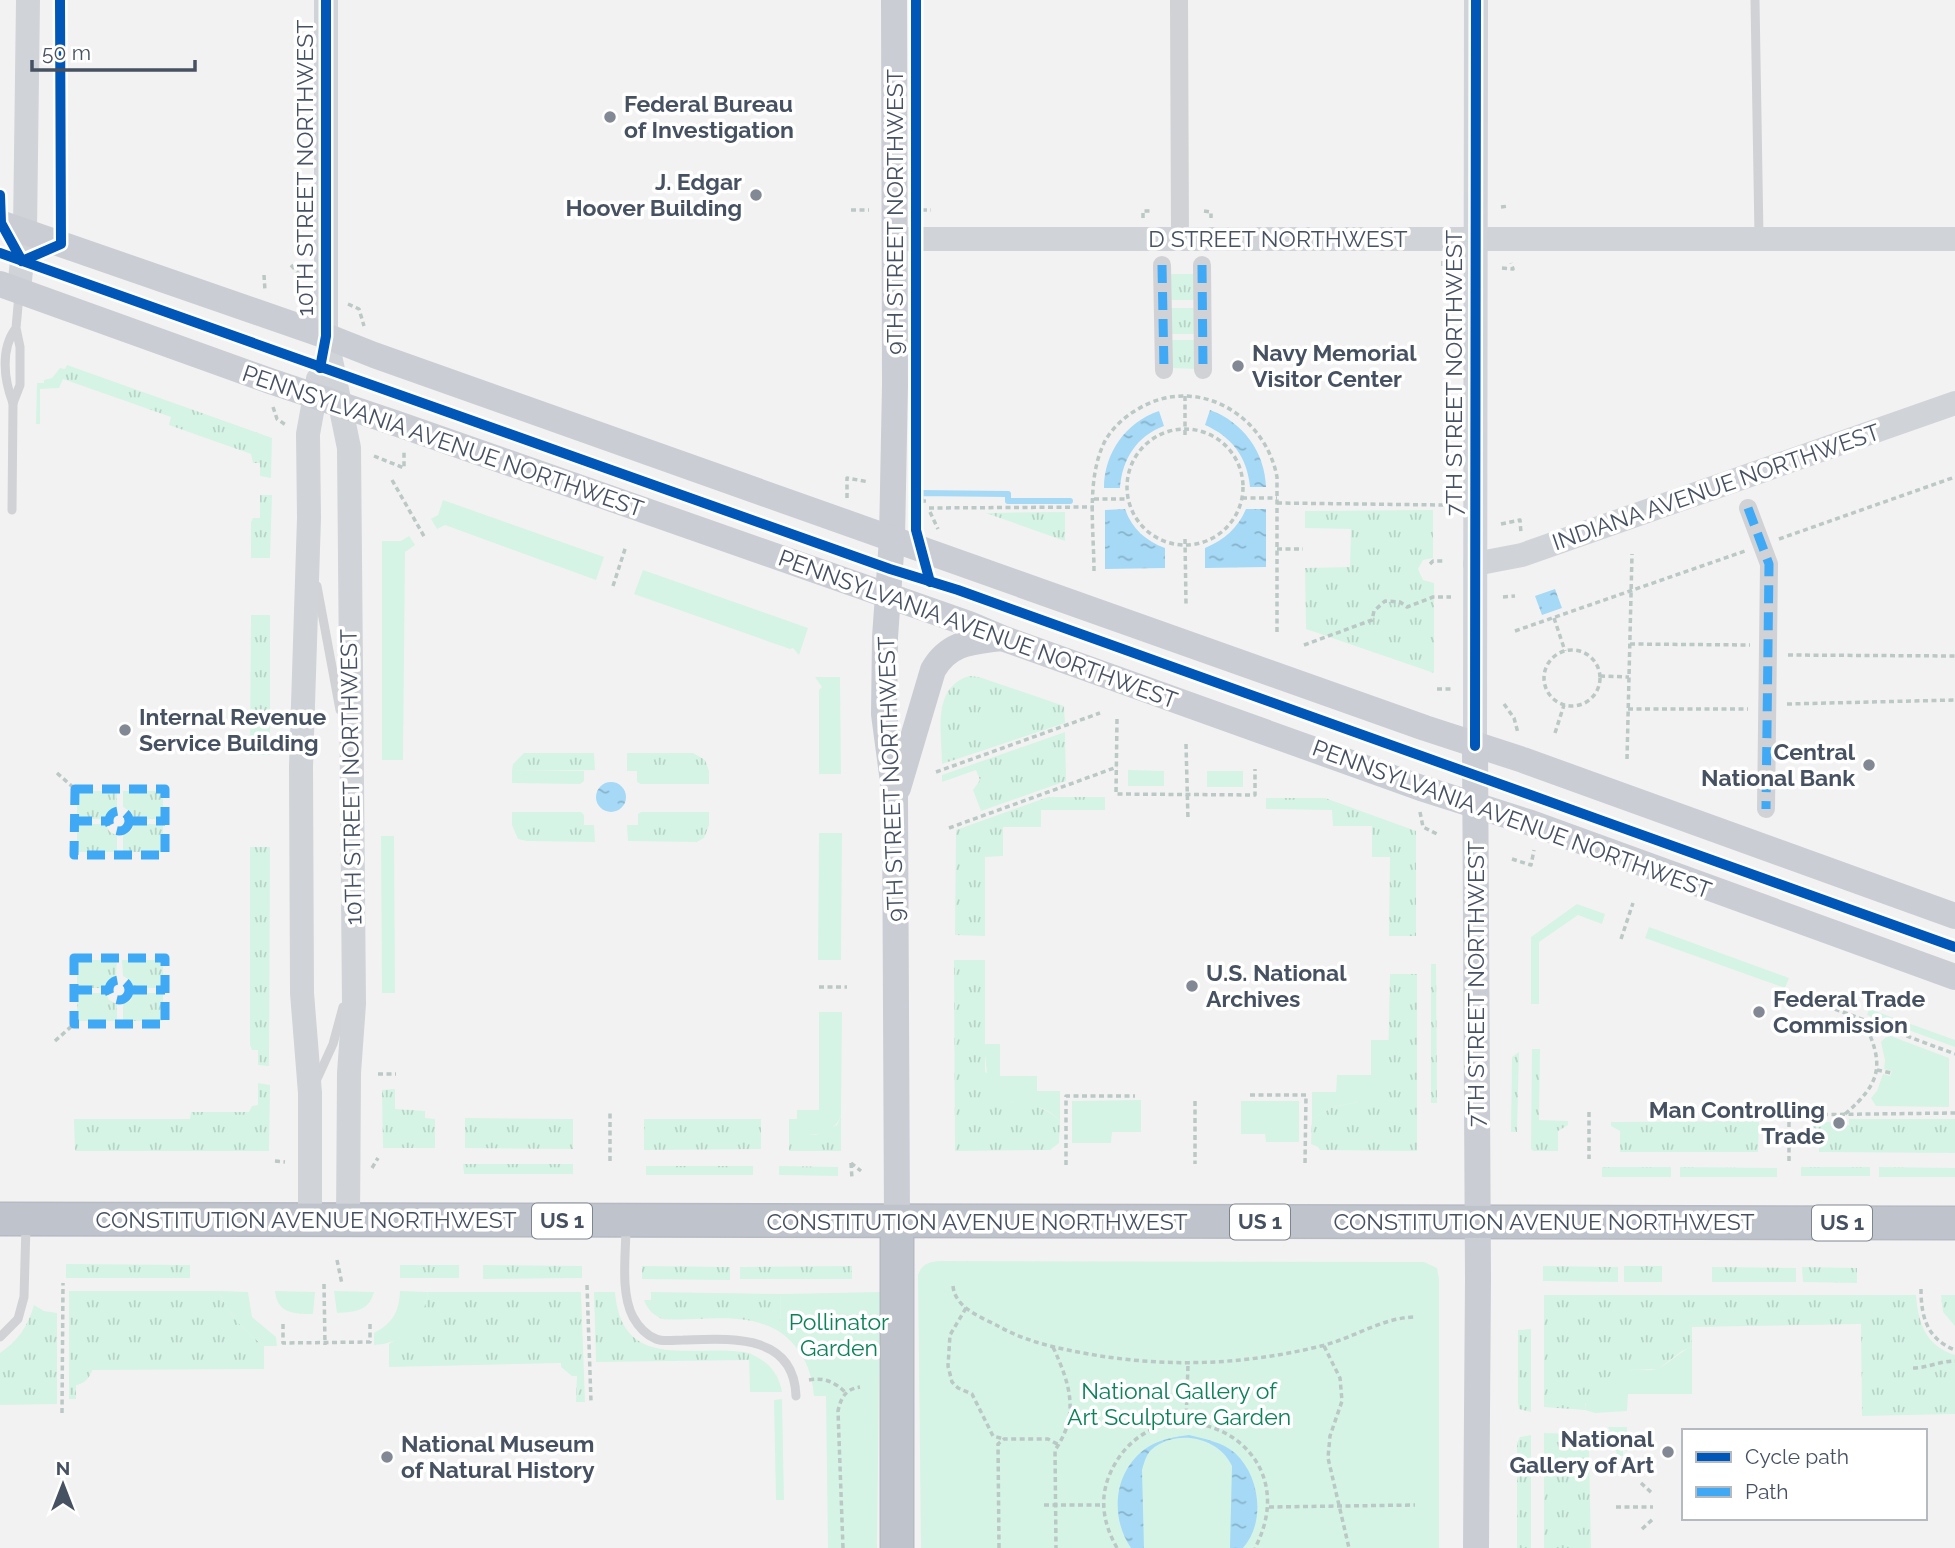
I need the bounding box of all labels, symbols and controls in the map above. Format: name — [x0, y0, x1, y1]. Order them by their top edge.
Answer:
street label: 10TH STREET NORTHWEST — [291, 20, 318, 316]
scale bar — [32, 28, 194, 72]
text: 50 m — [42, 40, 91, 65]
street label: 9TH STREET NORTHWEST — [881, 69, 908, 355]
place label: Federal Bureau of Investigation — [624, 90, 794, 143]
marker: Federal Bureau of Investigation — [602, 109, 618, 125]
place label: J. Edgar Hoover Building — [566, 168, 742, 221]
marker: J. Edgar Hoover Building — [748, 187, 764, 203]
street label: D STREET NORTHWEST — [1148, 225, 1408, 252]
street label: 7TH STREET NORTHWEST — [1440, 230, 1467, 516]
place label: Navy Memorial Visitor Center — [1252, 339, 1417, 392]
marker: Navy Memorial Visitor Center — [1230, 358, 1246, 374]
street label: PENNSYLVANIA AVENUE NORTHWEST — [239, 359, 647, 522]
street label: INDIANA AVENUE NORTHWEST — [1549, 418, 1883, 555]
street label: PENNSYLVANIA AVENUE NORTHWEST — [775, 544, 1181, 713]
street label: 10TH STREET NORTHWEST — [334, 629, 367, 925]
street label: 9TH STREET NORTHWEST — [872, 636, 909, 922]
place label: Internal Revenue Service Building — [139, 703, 326, 756]
marker: Internal Revenue Service Building — [117, 722, 133, 738]
street label: PENNSYLVANIA AVENUE NORTHWEST — [1309, 734, 1715, 903]
place label: Central National Bank — [1701, 738, 1856, 791]
marker: Central National Bank — [1861, 757, 1877, 773]
street label: 7TH STREET NORTHWEST — [1462, 841, 1489, 1127]
place label: U.S. National Archives — [1206, 959, 1347, 1012]
marker: U.S. National Archives — [1184, 978, 1200, 994]
place label: Federal Trade Commission — [1773, 985, 1925, 1038]
marker: Federal Trade Commission — [1751, 1004, 1767, 1020]
place label: Man Controlling Trade — [1649, 1096, 1825, 1149]
marker: Man Controlling Trade — [1831, 1115, 1847, 1131]
road number: US 1 — [532, 1204, 592, 1238]
road number: US 1 — [1230, 1204, 1290, 1240]
street label: CONSTITUTION AVENUE NORTHWEST — [95, 1206, 517, 1233]
road number: US 1 — [1812, 1206, 1872, 1240]
street label: CONSTITUTION AVENUE NORTHWEST — [766, 1208, 1188, 1235]
street label: CONSTITUTION AVENUE NORTHWEST — [1333, 1208, 1755, 1235]
park label: Pollinator Garden — [789, 1308, 889, 1361]
park label: National Gallery of Art Sculpture Garden — [1067, 1377, 1291, 1430]
place label: National Gallery of Art — [1509, 1425, 1655, 1478]
legend — [1682, 1429, 1927, 1520]
place label: National Museum of Natural History — [401, 1430, 595, 1483]
marker: National Gallery of Art — [1660, 1444, 1676, 1460]
text: Cycle path — [1745, 1444, 1849, 1469]
marker: National Museum of Natural History — [379, 1449, 395, 1465]
north arrow — [28, 1450, 98, 1520]
text: N — [56, 1457, 70, 1479]
text: Path — [1745, 1479, 1789, 1504]

